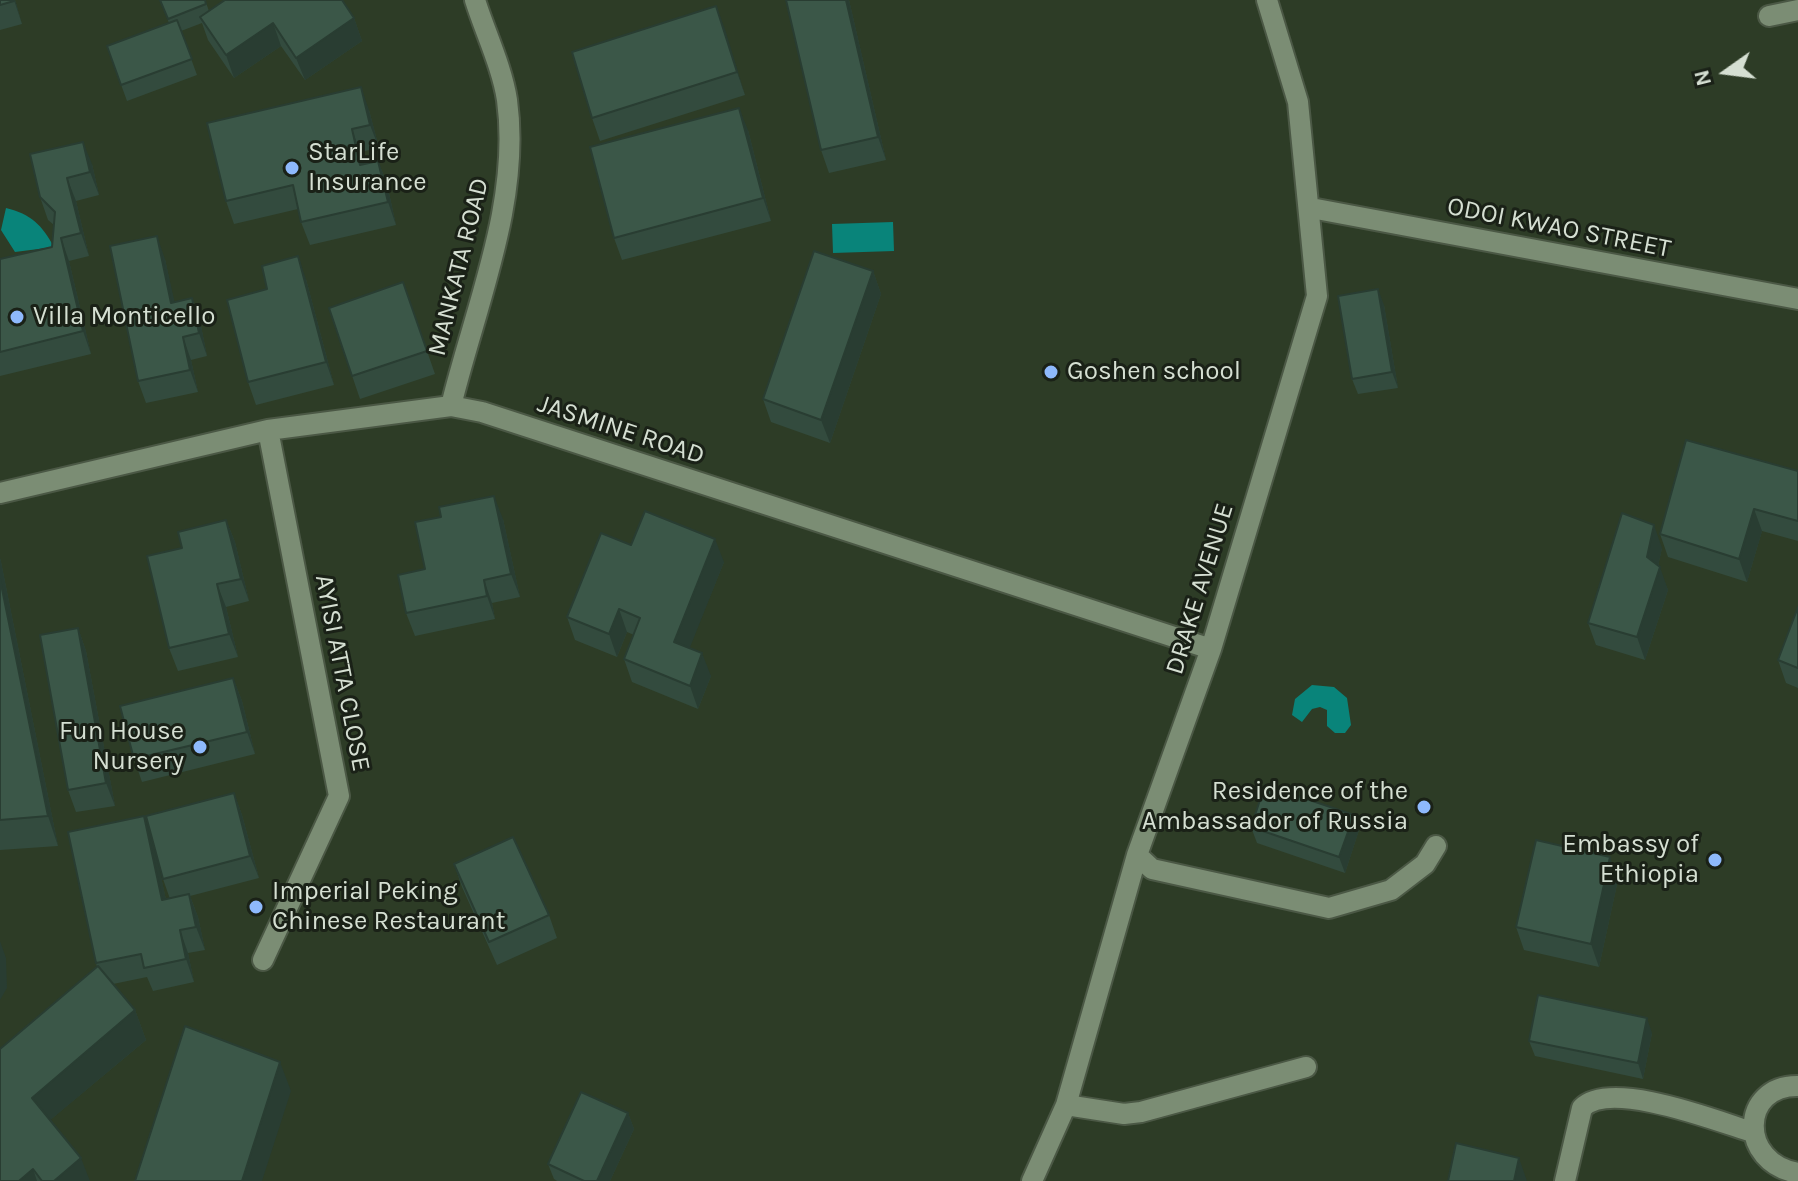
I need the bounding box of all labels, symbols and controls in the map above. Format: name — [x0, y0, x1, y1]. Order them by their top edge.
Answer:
north arrow — [1686, 32, 1766, 112]
text: N — [1688, 67, 1717, 89]
place label: StarLife Insurance — [308, 137, 427, 198]
marker: StarLife Insurance — [283, 159, 301, 177]
street label: MANKATA ROAD — [422, 175, 496, 359]
street label: ODOI KWAO STREET — [1445, 191, 1673, 265]
place label: Villa Monticello — [33, 301, 215, 333]
marker: Villa Monticello — [8, 308, 26, 326]
place label: Goshen school — [1067, 356, 1241, 388]
marker: Goshen school — [1042, 363, 1060, 381]
street label: JASMINE ROAD — [534, 388, 708, 472]
street label: DRAKE AVENUE — [1159, 500, 1241, 678]
street label: AYISI ATTA CLOSE — [308, 572, 376, 774]
place label: Fun House Nursery — [59, 716, 184, 778]
marker: Fun House Nursery — [191, 738, 209, 756]
place label: Residence of the Ambassador of Russia — [1142, 776, 1408, 838]
marker: Residence of the Ambassador of Russia — [1415, 798, 1433, 816]
place label: Embassy of Ethiopia — [1562, 829, 1699, 890]
marker: Embassy of Ethiopia — [1706, 851, 1724, 869]
place label: Imperial Peking Chinese Restaurant — [272, 876, 506, 938]
marker: Imperial Peking Chinese Restaurant — [247, 898, 265, 916]

